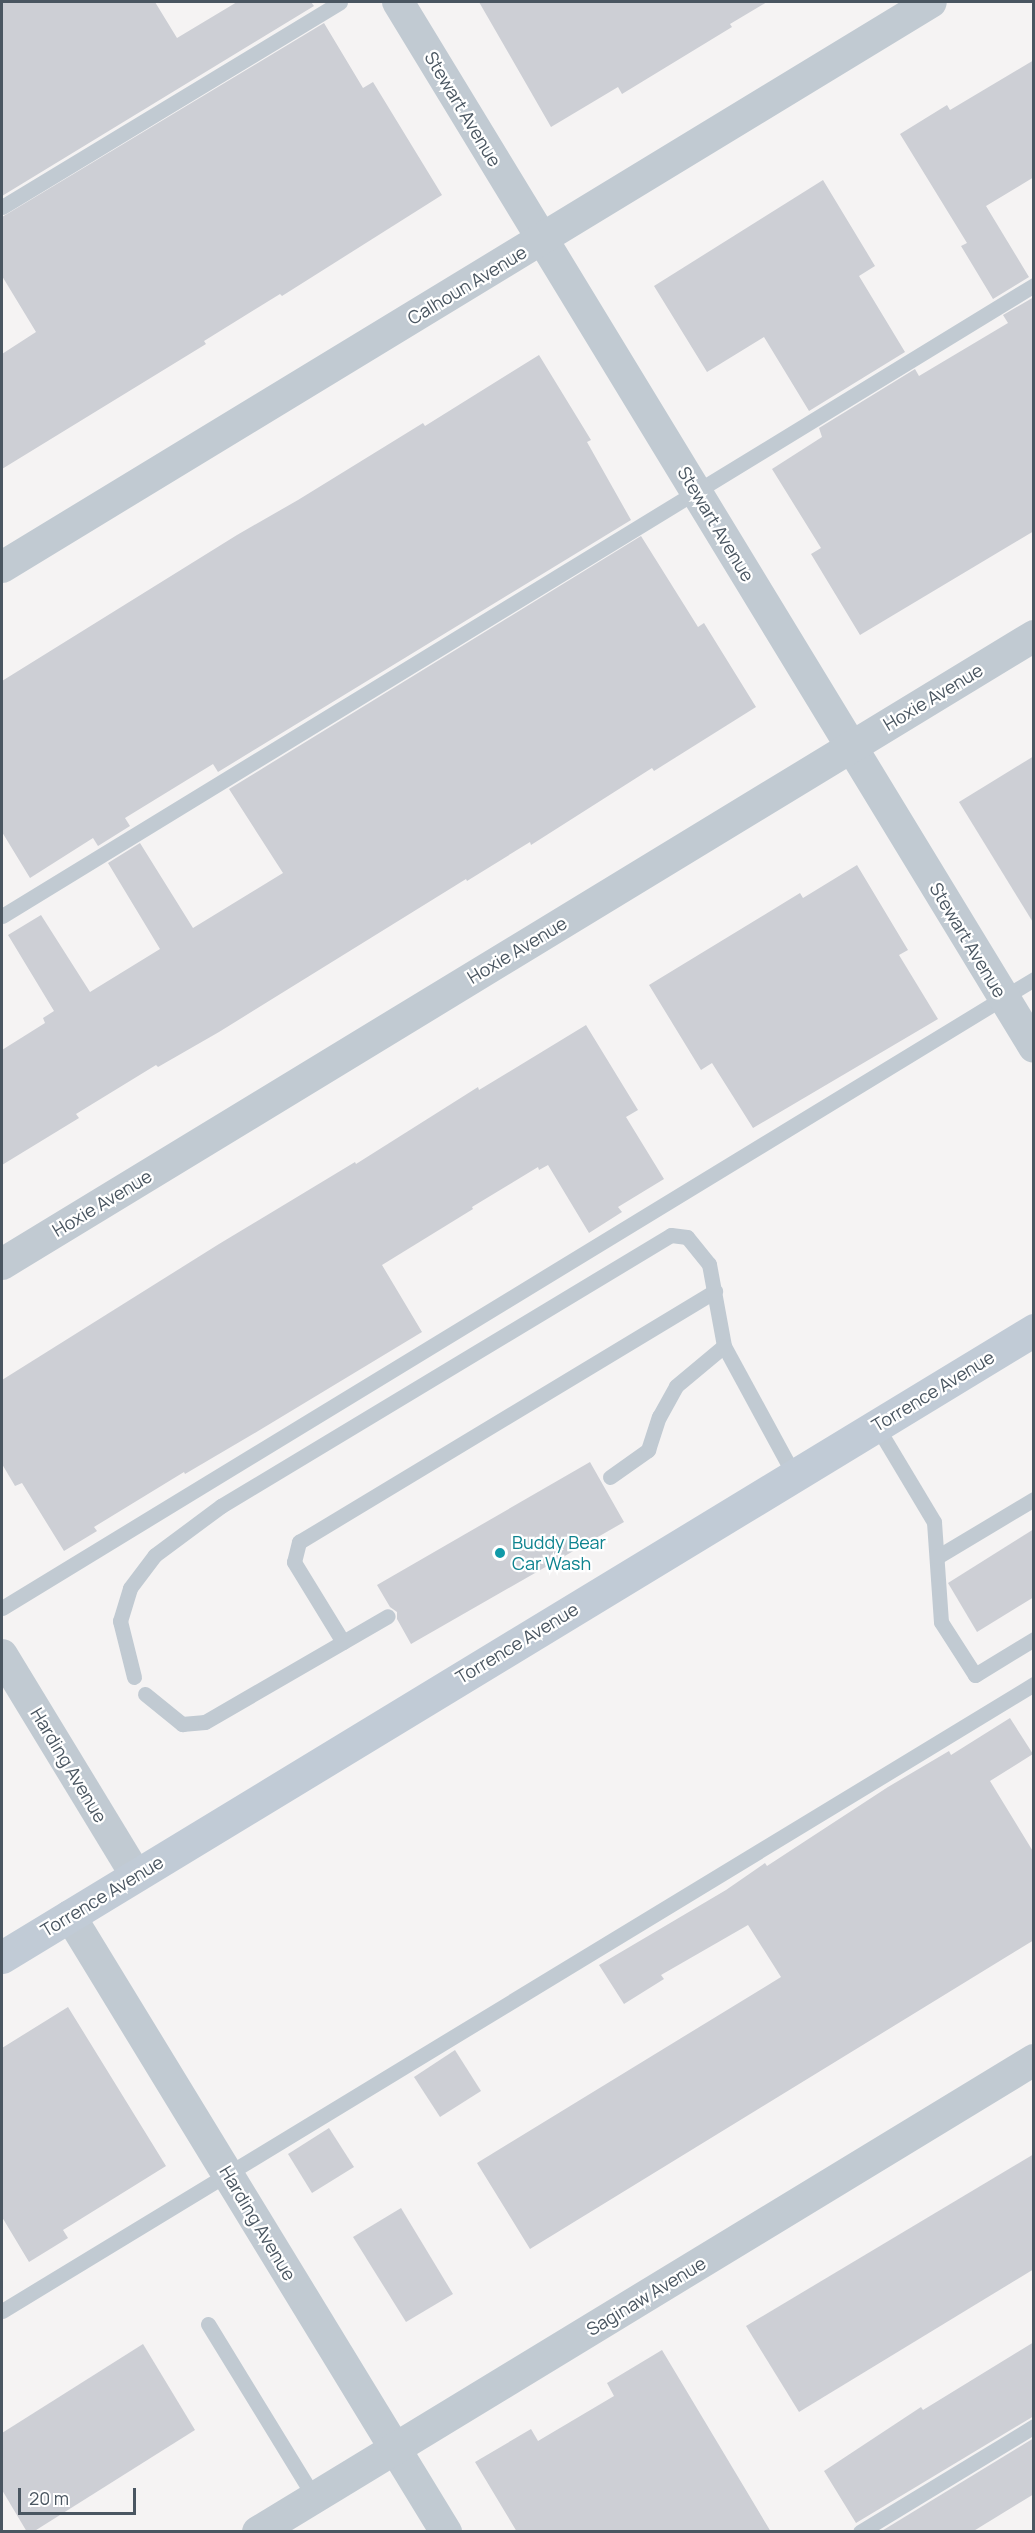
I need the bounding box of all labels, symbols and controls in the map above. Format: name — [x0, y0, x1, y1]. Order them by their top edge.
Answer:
street label: Stewart Avenue — [420, 48, 506, 170]
street label: Calhoun Avenue — [404, 241, 530, 329]
street label: Stewart Avenue — [673, 463, 759, 585]
street label: Hoxie Avenue — [879, 659, 987, 735]
street label: Stewart Avenue — [925, 879, 1011, 1001]
street label: Hoxie Avenue — [463, 912, 571, 988]
street label: Hoxie Avenue — [48, 1165, 156, 1241]
street label: Torrence Avenue — [868, 1346, 998, 1436]
place label: Buddy Bear Car Wash — [512, 1532, 606, 1574]
marker: Buddy Bear Car Wash — [493, 1546, 507, 1560]
street label: Torrence Avenue — [452, 1598, 582, 1688]
street label: Harding Avenue — [26, 1704, 112, 1826]
street label: Torrence Avenue — [37, 1851, 167, 1941]
street label: Harding Avenue — [215, 2162, 301, 2284]
street label: Saginaw Avenue — [582, 2252, 710, 2340]
scale bar — [21, 2476, 140, 2514]
text: 20 m — [29, 2486, 69, 2510]

